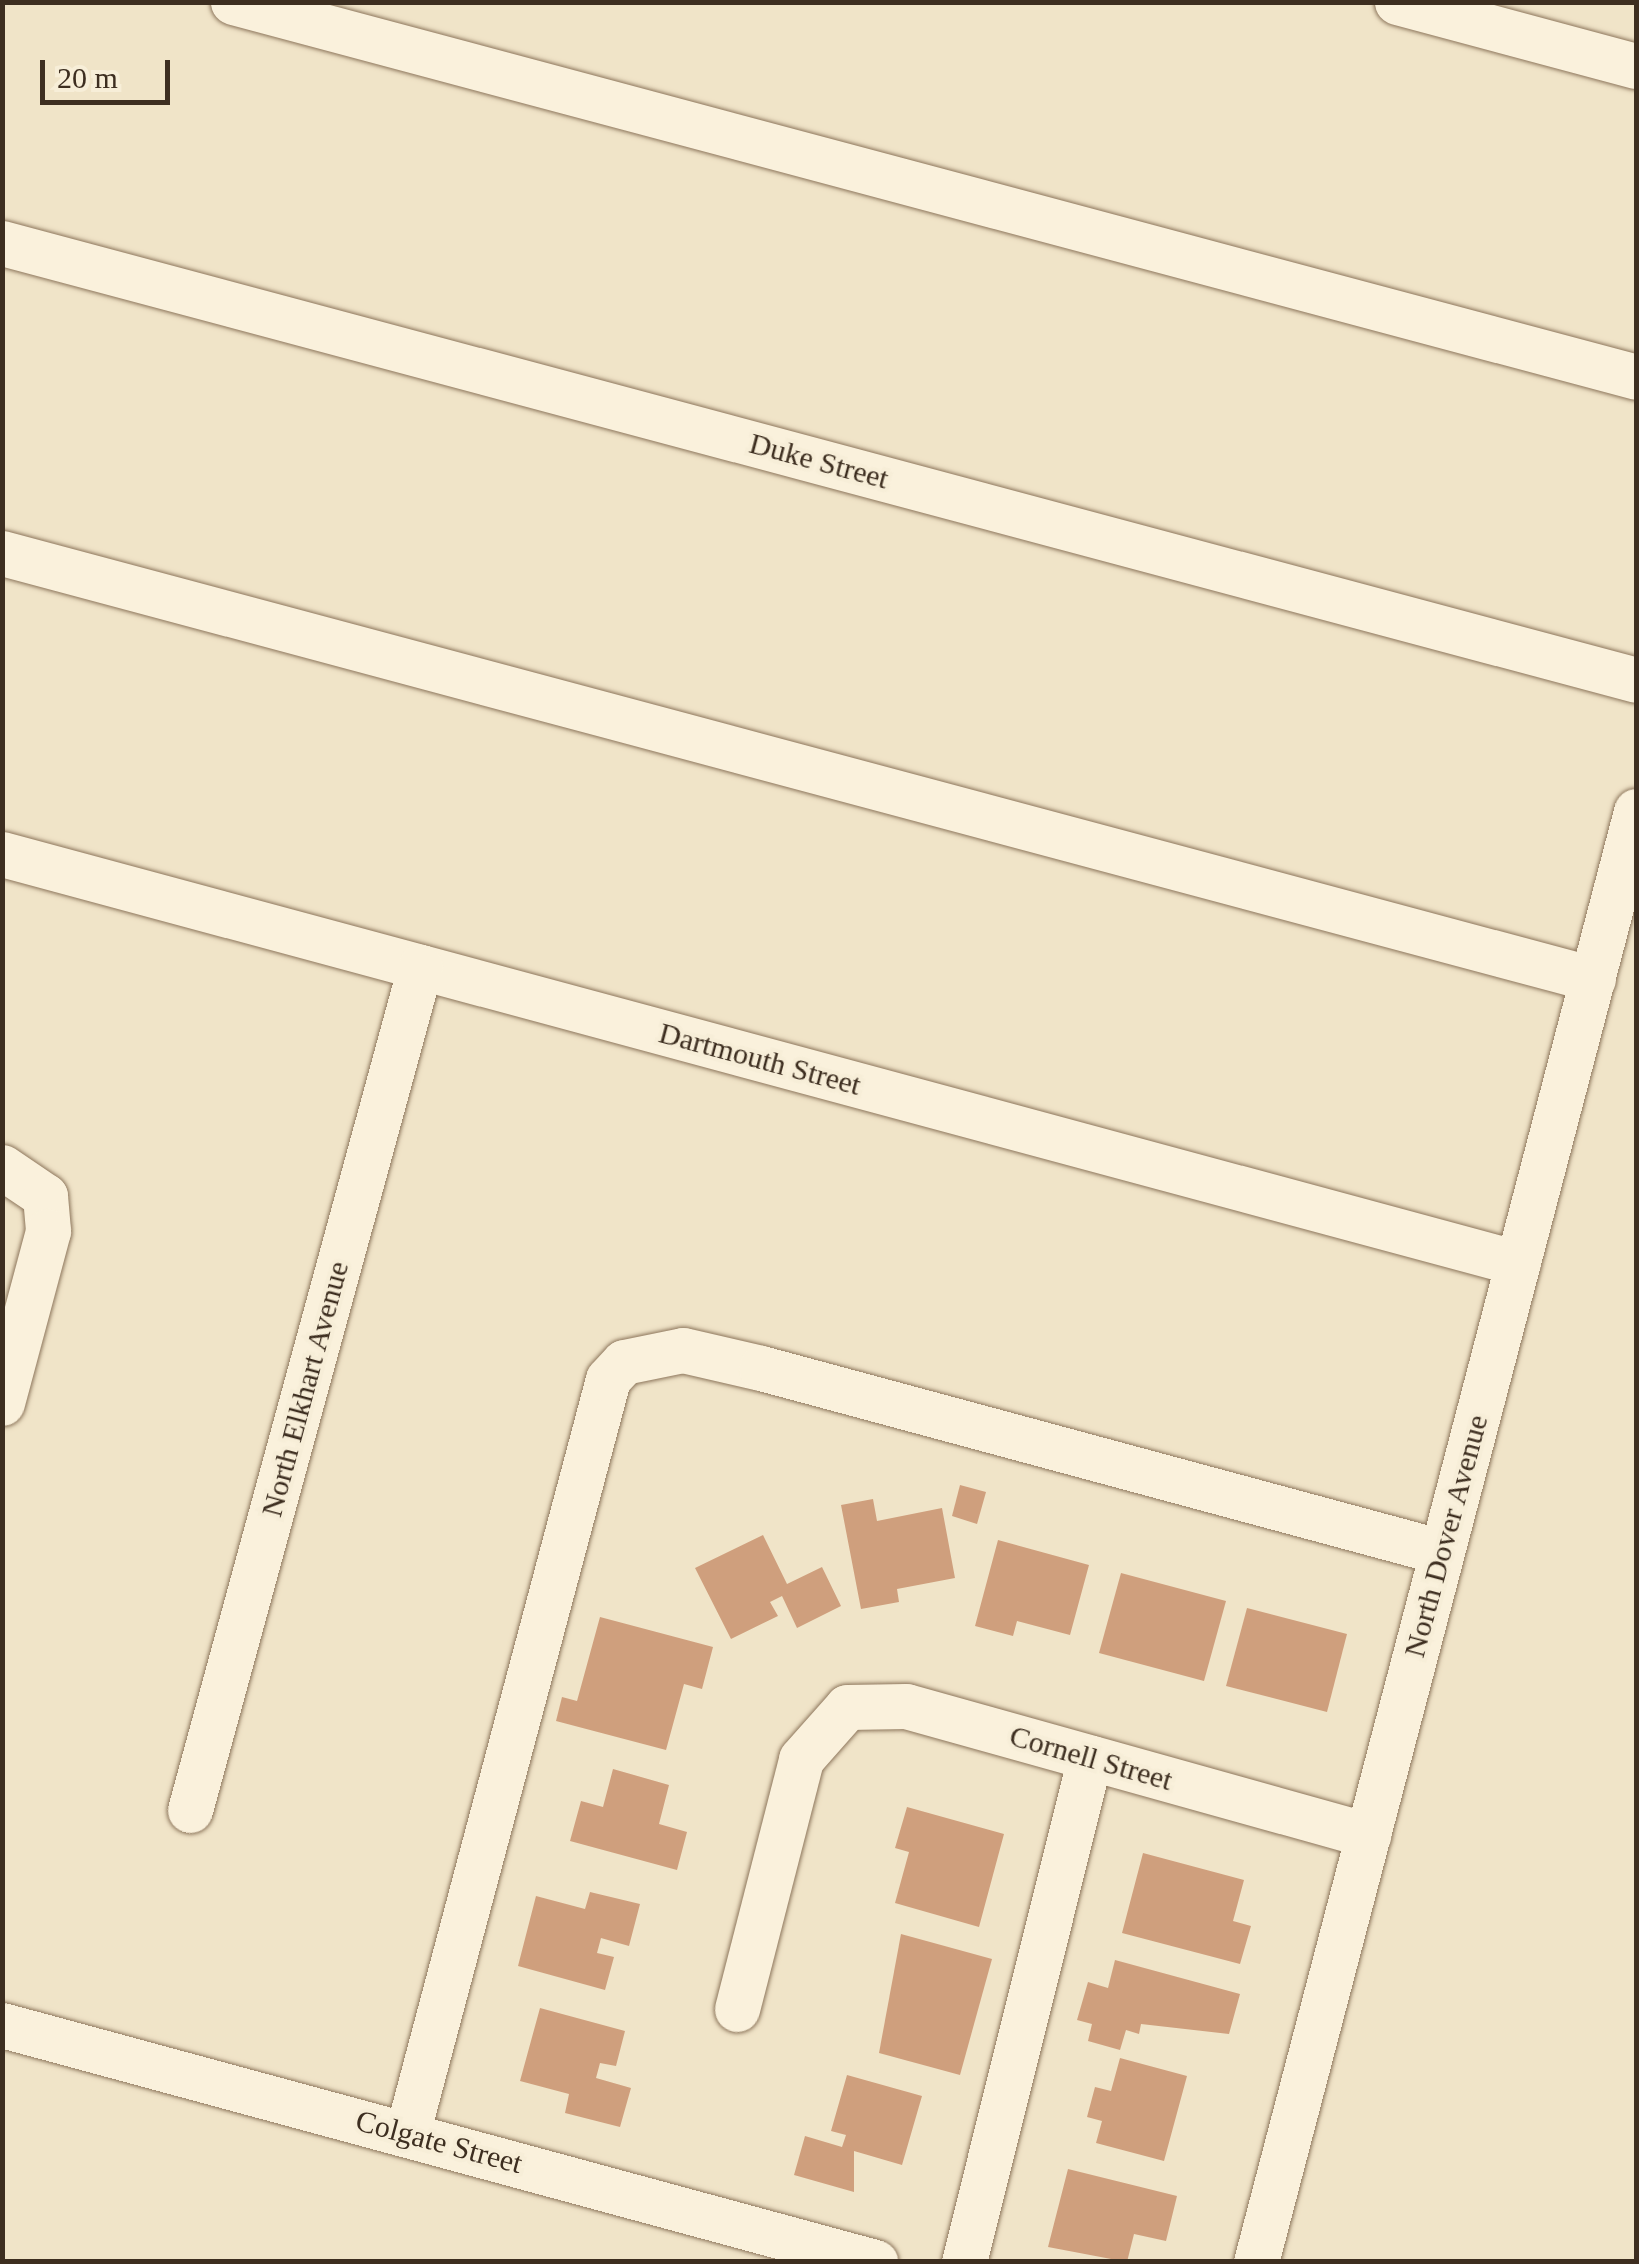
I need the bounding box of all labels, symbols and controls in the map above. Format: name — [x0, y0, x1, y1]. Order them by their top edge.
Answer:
scale bar — [45, 40, 175, 102]
text: 20 m — [57, 61, 118, 94]
street label: Duke Street — [746, 425, 892, 497]
street label: Dartmouth Street — [655, 1015, 865, 1103]
street label: North Elkhart Avenue — [253, 1257, 357, 1521]
street label: North Dover Avenue — [1396, 1410, 1496, 1662]
street label: Cornell Street — [1006, 1718, 1176, 1798]
street label: Colgate Street — [352, 2103, 526, 2181]

